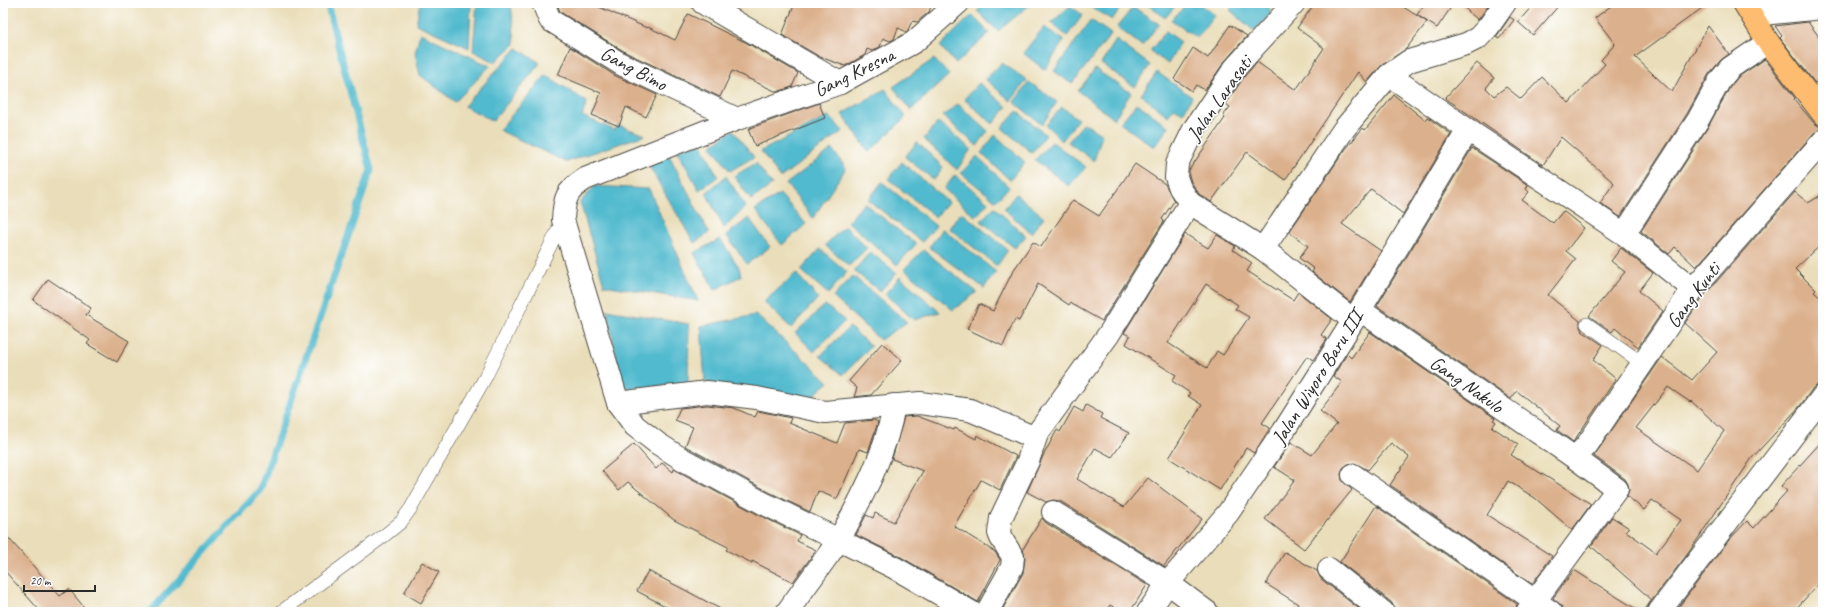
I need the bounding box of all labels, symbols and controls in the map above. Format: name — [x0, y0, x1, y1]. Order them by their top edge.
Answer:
street label: Gang Bimo — [596, 41, 672, 97]
street label: Gang Kresna — [810, 41, 900, 103]
street label: Jalan Larasati — [1181, 49, 1259, 146]
street label: Gang Kunti — [1661, 256, 1727, 333]
street label: Jalan Wiyoro Baru III — [1266, 302, 1371, 450]
street label: Gang Nakulo — [1425, 350, 1509, 419]
scale bar — [24, 567, 95, 593]
text: 20 m — [30, 573, 52, 589]

